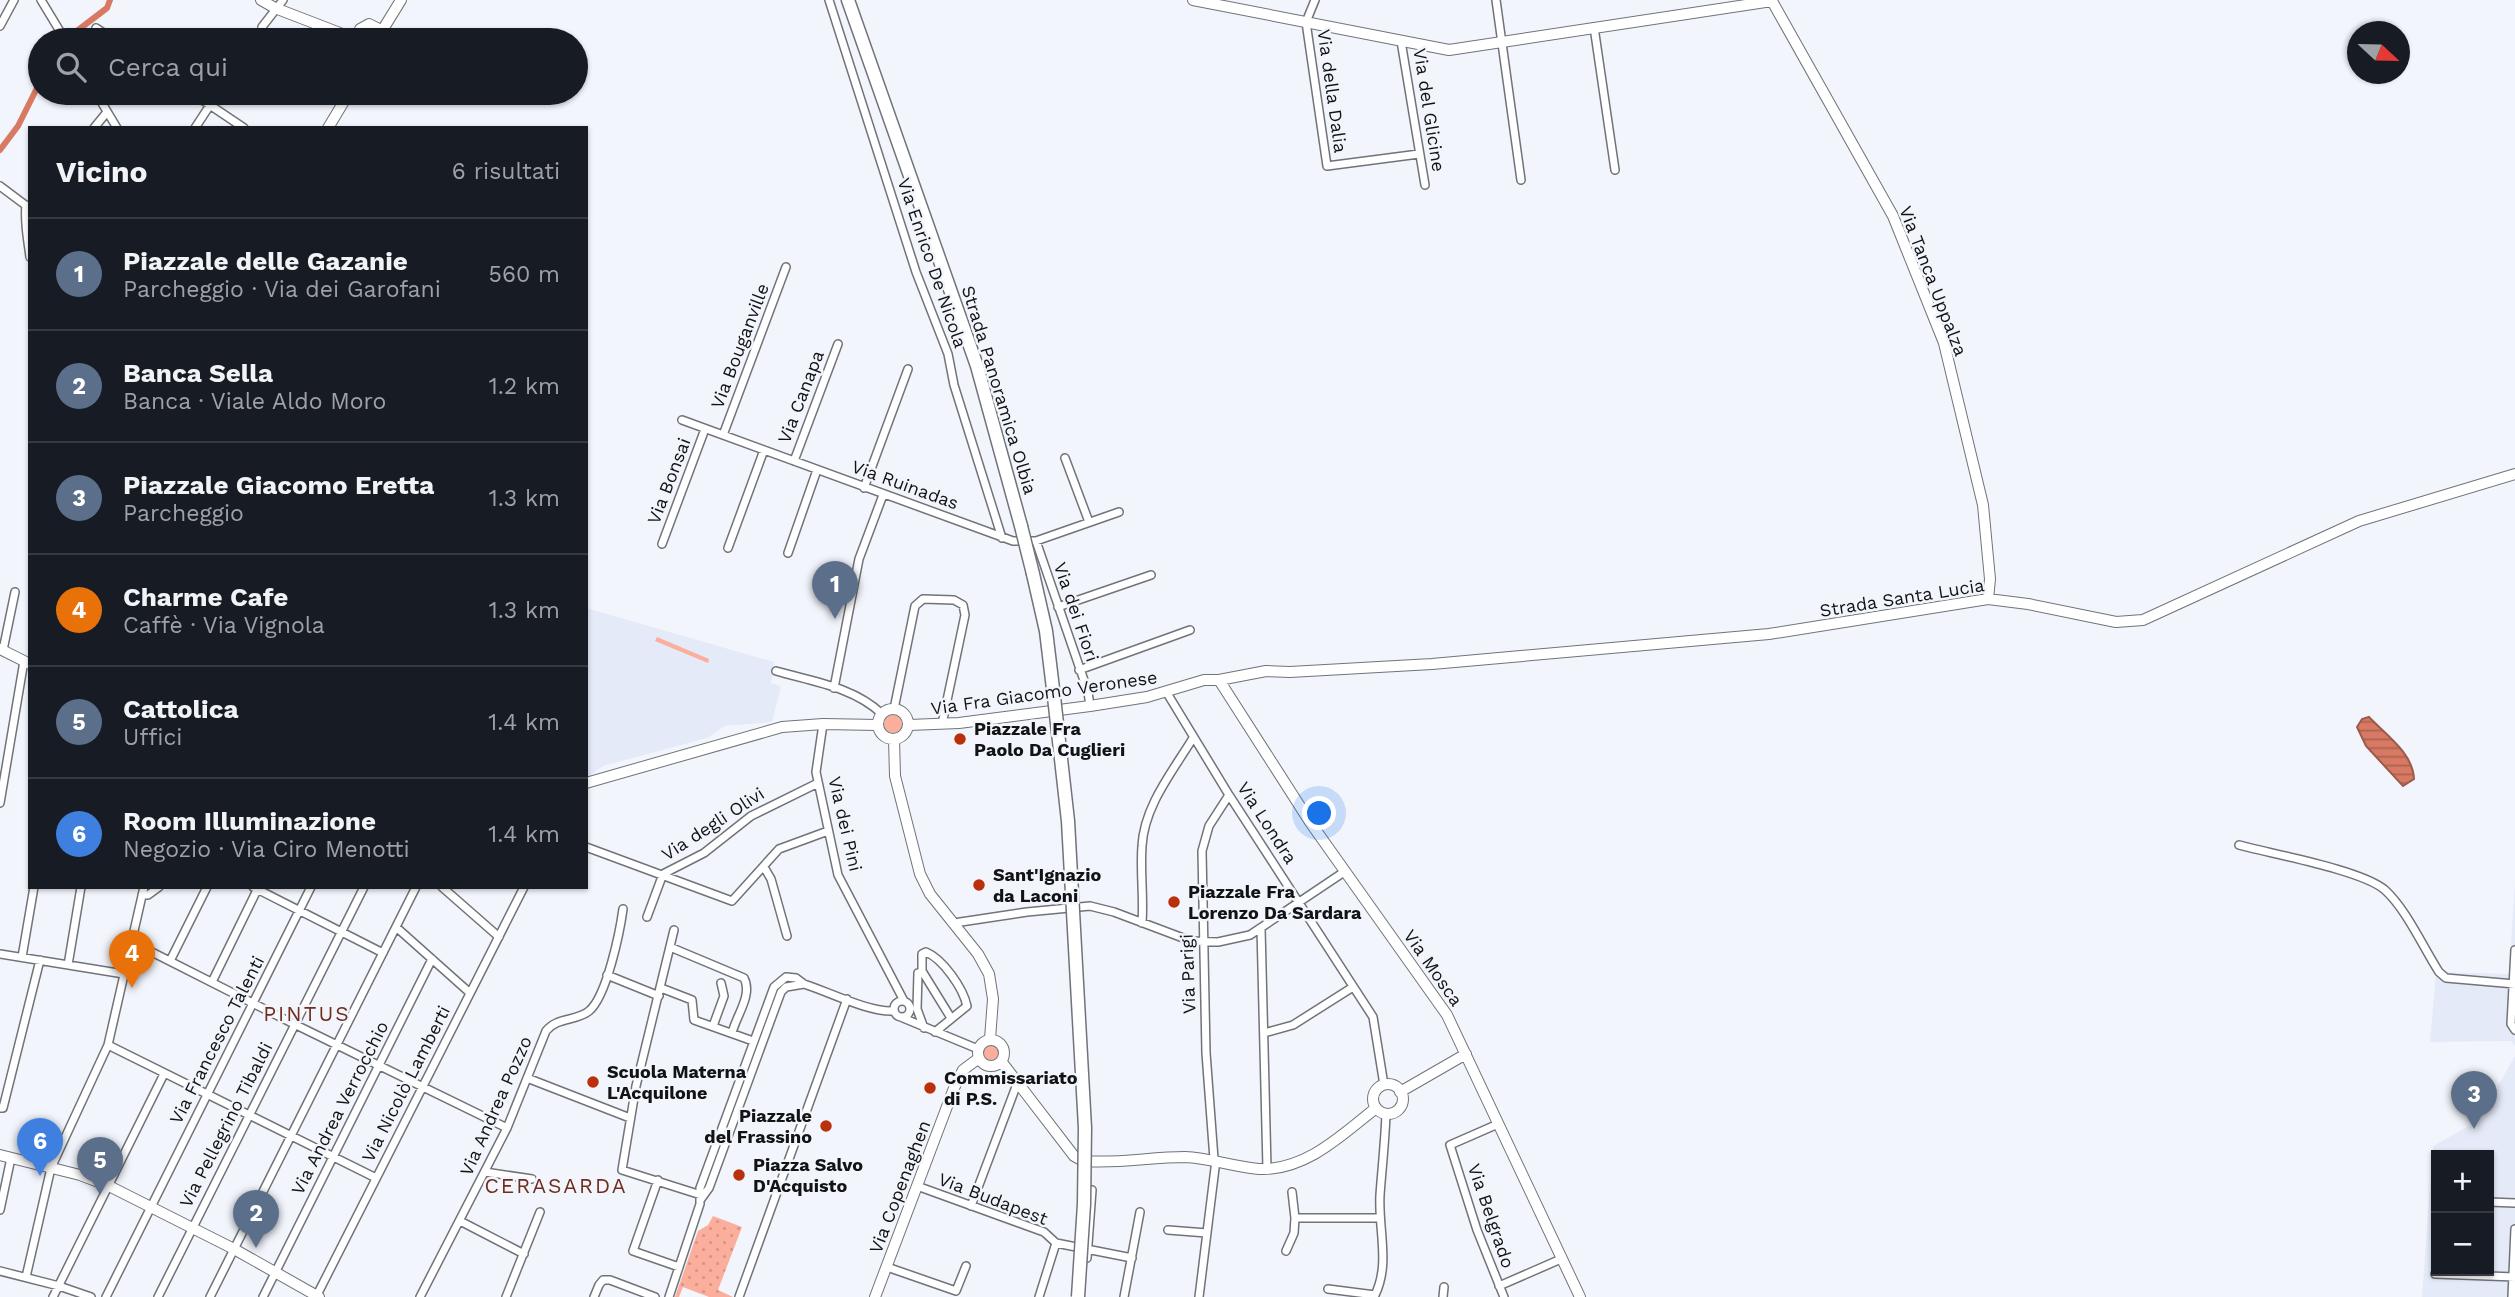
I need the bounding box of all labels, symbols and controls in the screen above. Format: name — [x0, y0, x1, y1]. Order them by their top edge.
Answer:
north arrow — [2347, 21, 2410, 84]
search box — [28, 28, 588, 105]
street label: Via della Dalia — [1313, 28, 1352, 154]
street label: Via del Glicine — [1409, 47, 1450, 173]
icon: search — [52, 48, 90, 86]
text: Cerca qui — [108, 52, 228, 82]
text: Vicino — [56, 154, 148, 189]
text: 6 risultati — [452, 158, 560, 185]
street label: Via Enrico De Nicola — [894, 175, 971, 351]
street label: Via Tanca Uppalza — [1895, 203, 1972, 359]
text: Piazzale delle Gazanie — [123, 246, 408, 276]
text: 1 — [74, 261, 84, 288]
text: 560 m — [489, 261, 560, 288]
text: Parcheggio · Via dei Garofani — [123, 276, 441, 303]
street label: Via Bouganville — [706, 280, 773, 411]
street label: Strada Panoramica Olbia — [958, 283, 1041, 497]
street label: Via Canapa — [773, 347, 828, 446]
text: Banca Sella — [123, 358, 273, 388]
text: 2 — [72, 373, 86, 400]
text: 1.2 km — [489, 373, 560, 400]
text: Banca · Viale Aldo Moro — [123, 388, 386, 415]
street label: Via Bonsai — [643, 435, 695, 527]
street label: Via Ruinadas — [849, 455, 962, 514]
text: Piazzale Giacomo Eretta — [123, 470, 434, 500]
text: 3 — [72, 485, 86, 512]
text: 1.3 km — [489, 485, 560, 512]
text: Parcheggio — [123, 500, 244, 527]
street label: Via dei Fiori — [1050, 559, 1103, 664]
pin: 1 — [812, 561, 858, 619]
street label: Strada Santa Lucia — [1818, 574, 1986, 621]
text: Charme Cafe — [123, 582, 288, 612]
text: 4 — [72, 597, 86, 624]
text: 1.3 km — [489, 597, 560, 624]
text: Caffè · Via Vignola — [123, 612, 325, 639]
street label: Via Fra Giacomo Veronese — [929, 666, 1159, 719]
text: Cattolica — [123, 694, 238, 724]
text: 5 — [72, 709, 86, 736]
text: 1.4 km — [488, 709, 560, 736]
place label: Piazzale Fra Paolo Da Cuglieri — [974, 718, 1125, 760]
text: Uffici — [123, 724, 182, 751]
marker: Piazzale Fra Paolo Da Cuglieri — [952, 731, 968, 747]
street label: Via dei Pini — [824, 774, 867, 873]
street label: Via Londra — [1233, 778, 1302, 868]
street label: Via degli Olivi — [658, 783, 768, 865]
your location — [1302, 796, 1336, 830]
text: Room Illuminazione — [123, 806, 376, 836]
text: 6 — [72, 821, 86, 848]
text: 1.4 km — [488, 821, 560, 848]
text: Negozio · Via Ciro Menotti — [123, 836, 410, 863]
place label: Sant'Ignazio da Laconi — [993, 864, 1101, 906]
marker: Sant'Ignazio da Laconi — [971, 877, 987, 893]
place label: Piazzale Fra Lorenzo Da Sardara — [1188, 881, 1362, 923]
marker: Piazzale Fra Lorenzo Da Sardara — [1166, 894, 1182, 910]
street label: Via Mosca — [1400, 926, 1467, 1010]
pin: 4 — [109, 930, 155, 988]
street label: Via Parigi — [1176, 934, 1199, 1014]
street label: Via Francesco Talenti — [165, 952, 268, 1127]
district label: PINTUS — [263, 1001, 351, 1026]
street label: Via Nicolò Lamberti — [357, 1002, 454, 1165]
street label: Via Andrea Verrocchio — [287, 1017, 392, 1198]
street label: Via Andrea Pozzo — [455, 1033, 536, 1179]
street label: Via Pellegrino Tibaldi — [175, 1039, 276, 1211]
place label: Scuola Materna L'Acquilone — [607, 1061, 747, 1103]
place label: Commissariato di P.S. — [944, 1067, 1078, 1109]
pin: 3 — [2451, 1071, 2497, 1129]
marker: Scuola Materna L'Acquilone — [585, 1074, 601, 1090]
marker: Commissariato di P.S. — [922, 1080, 938, 1096]
place label: Piazzale del Frassino — [704, 1105, 812, 1147]
street label: Via Copenaghen — [865, 1117, 935, 1256]
pin: 6 — [17, 1118, 63, 1176]
marker: Piazzale del Frassino — [818, 1118, 834, 1134]
pin: 5 — [77, 1137, 123, 1195]
map controls — [2431, 1150, 2494, 1276]
button: + — [2431, 1150, 2494, 1213]
place label: Piazza Salvo D'Acquisto — [753, 1154, 863, 1196]
street label: Via Belgrado — [1464, 1161, 1519, 1271]
marker: Piazza Salvo D'Acquisto — [731, 1167, 747, 1183]
street label: Via Budapest — [936, 1168, 1051, 1229]
district label: CERASARDA — [484, 1173, 628, 1198]
pin: 2 — [233, 1190, 279, 1248]
button: − — [2431, 1213, 2494, 1276]

